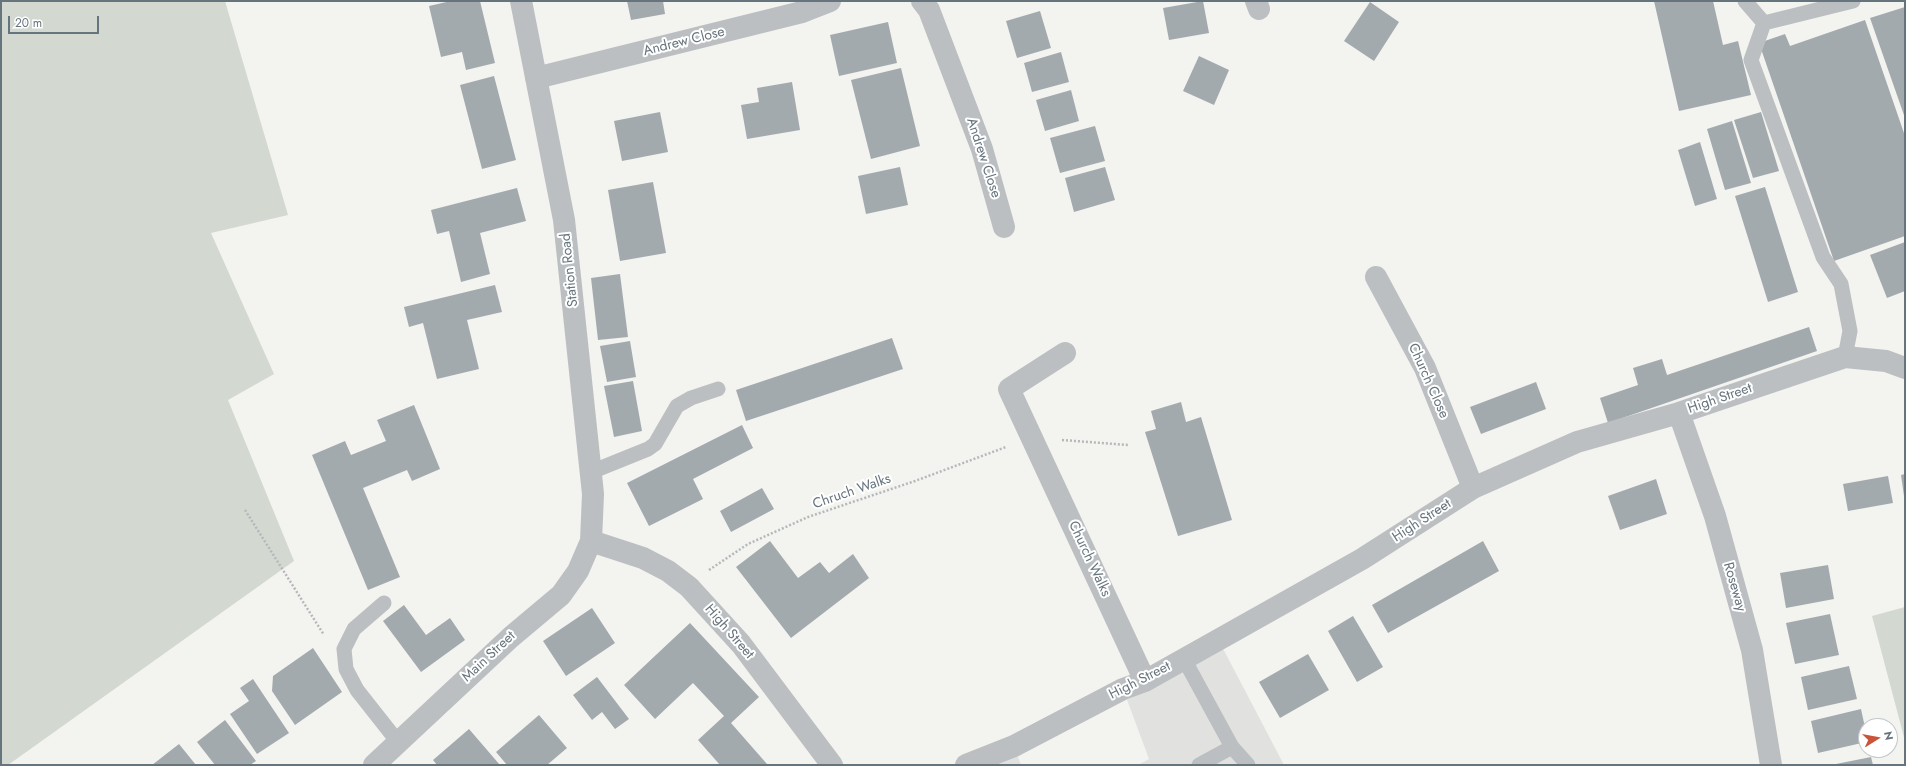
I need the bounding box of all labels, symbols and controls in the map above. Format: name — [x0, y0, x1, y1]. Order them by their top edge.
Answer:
scale bar — [10, 8, 101, 34]
text: 20 m — [15, 14, 42, 32]
street label: Andrew Close — [642, 24, 726, 60]
street label: Andrew Close — [962, 116, 1004, 200]
street label: Station Road — [558, 232, 582, 308]
street label: Church Close — [1404, 341, 1452, 421]
street label: High Street — [1686, 380, 1754, 418]
street label: Chruch Walks — [811, 471, 893, 513]
street label: High Street — [1390, 496, 1454, 546]
street label: Church Walks — [1064, 519, 1114, 599]
street label: Roseway — [1719, 560, 1749, 614]
street label: High Street — [701, 601, 757, 663]
street label: Main Street — [459, 628, 519, 686]
street label: High Street — [1107, 658, 1173, 704]
north arrow — [1858, 718, 1898, 758]
text: N — [1880, 730, 1897, 742]

